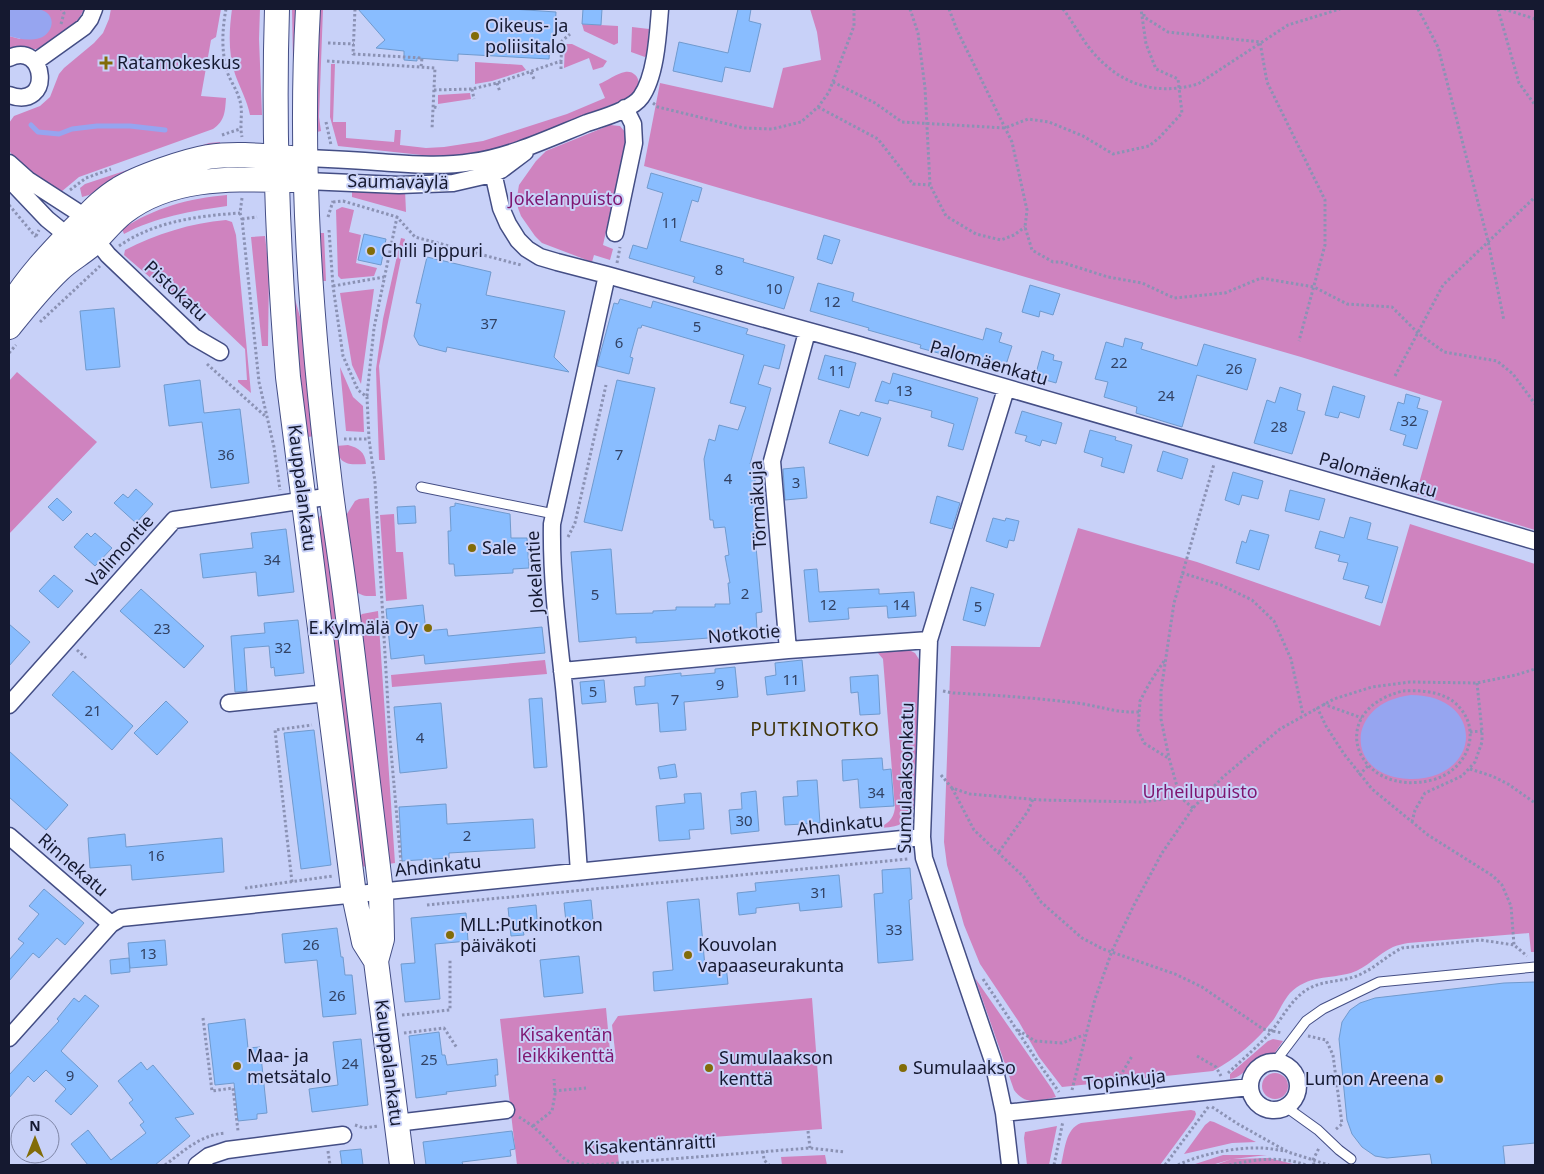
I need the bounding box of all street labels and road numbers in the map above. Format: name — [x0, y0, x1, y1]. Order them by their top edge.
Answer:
street label: Saumaväylä — [347, 168, 449, 194]
street label: Pistokatu — [140, 255, 214, 326]
street label: Palomäenkatu — [927, 334, 1051, 390]
street label: Kauppalankatu — [283, 423, 323, 553]
street label: Palomäenkatu — [1316, 446, 1440, 502]
street label: Törmäkuja — [743, 460, 771, 550]
street label: Valimontie — [80, 509, 158, 592]
street label: Jokelantie — [520, 530, 548, 616]
street label: Notkotie — [707, 618, 781, 648]
street label: Sumulaaksonkatu — [892, 702, 918, 854]
street label: Ahdinkatu — [795, 808, 884, 840]
street label: Rinnekatu — [33, 827, 114, 901]
street label: Ahdinkatu — [393, 849, 482, 881]
street label: Kauppalankatu — [370, 998, 410, 1128]
street label: Topinkuja — [1083, 1063, 1167, 1095]
street label: Kisakentänraitti — [583, 1129, 717, 1159]

